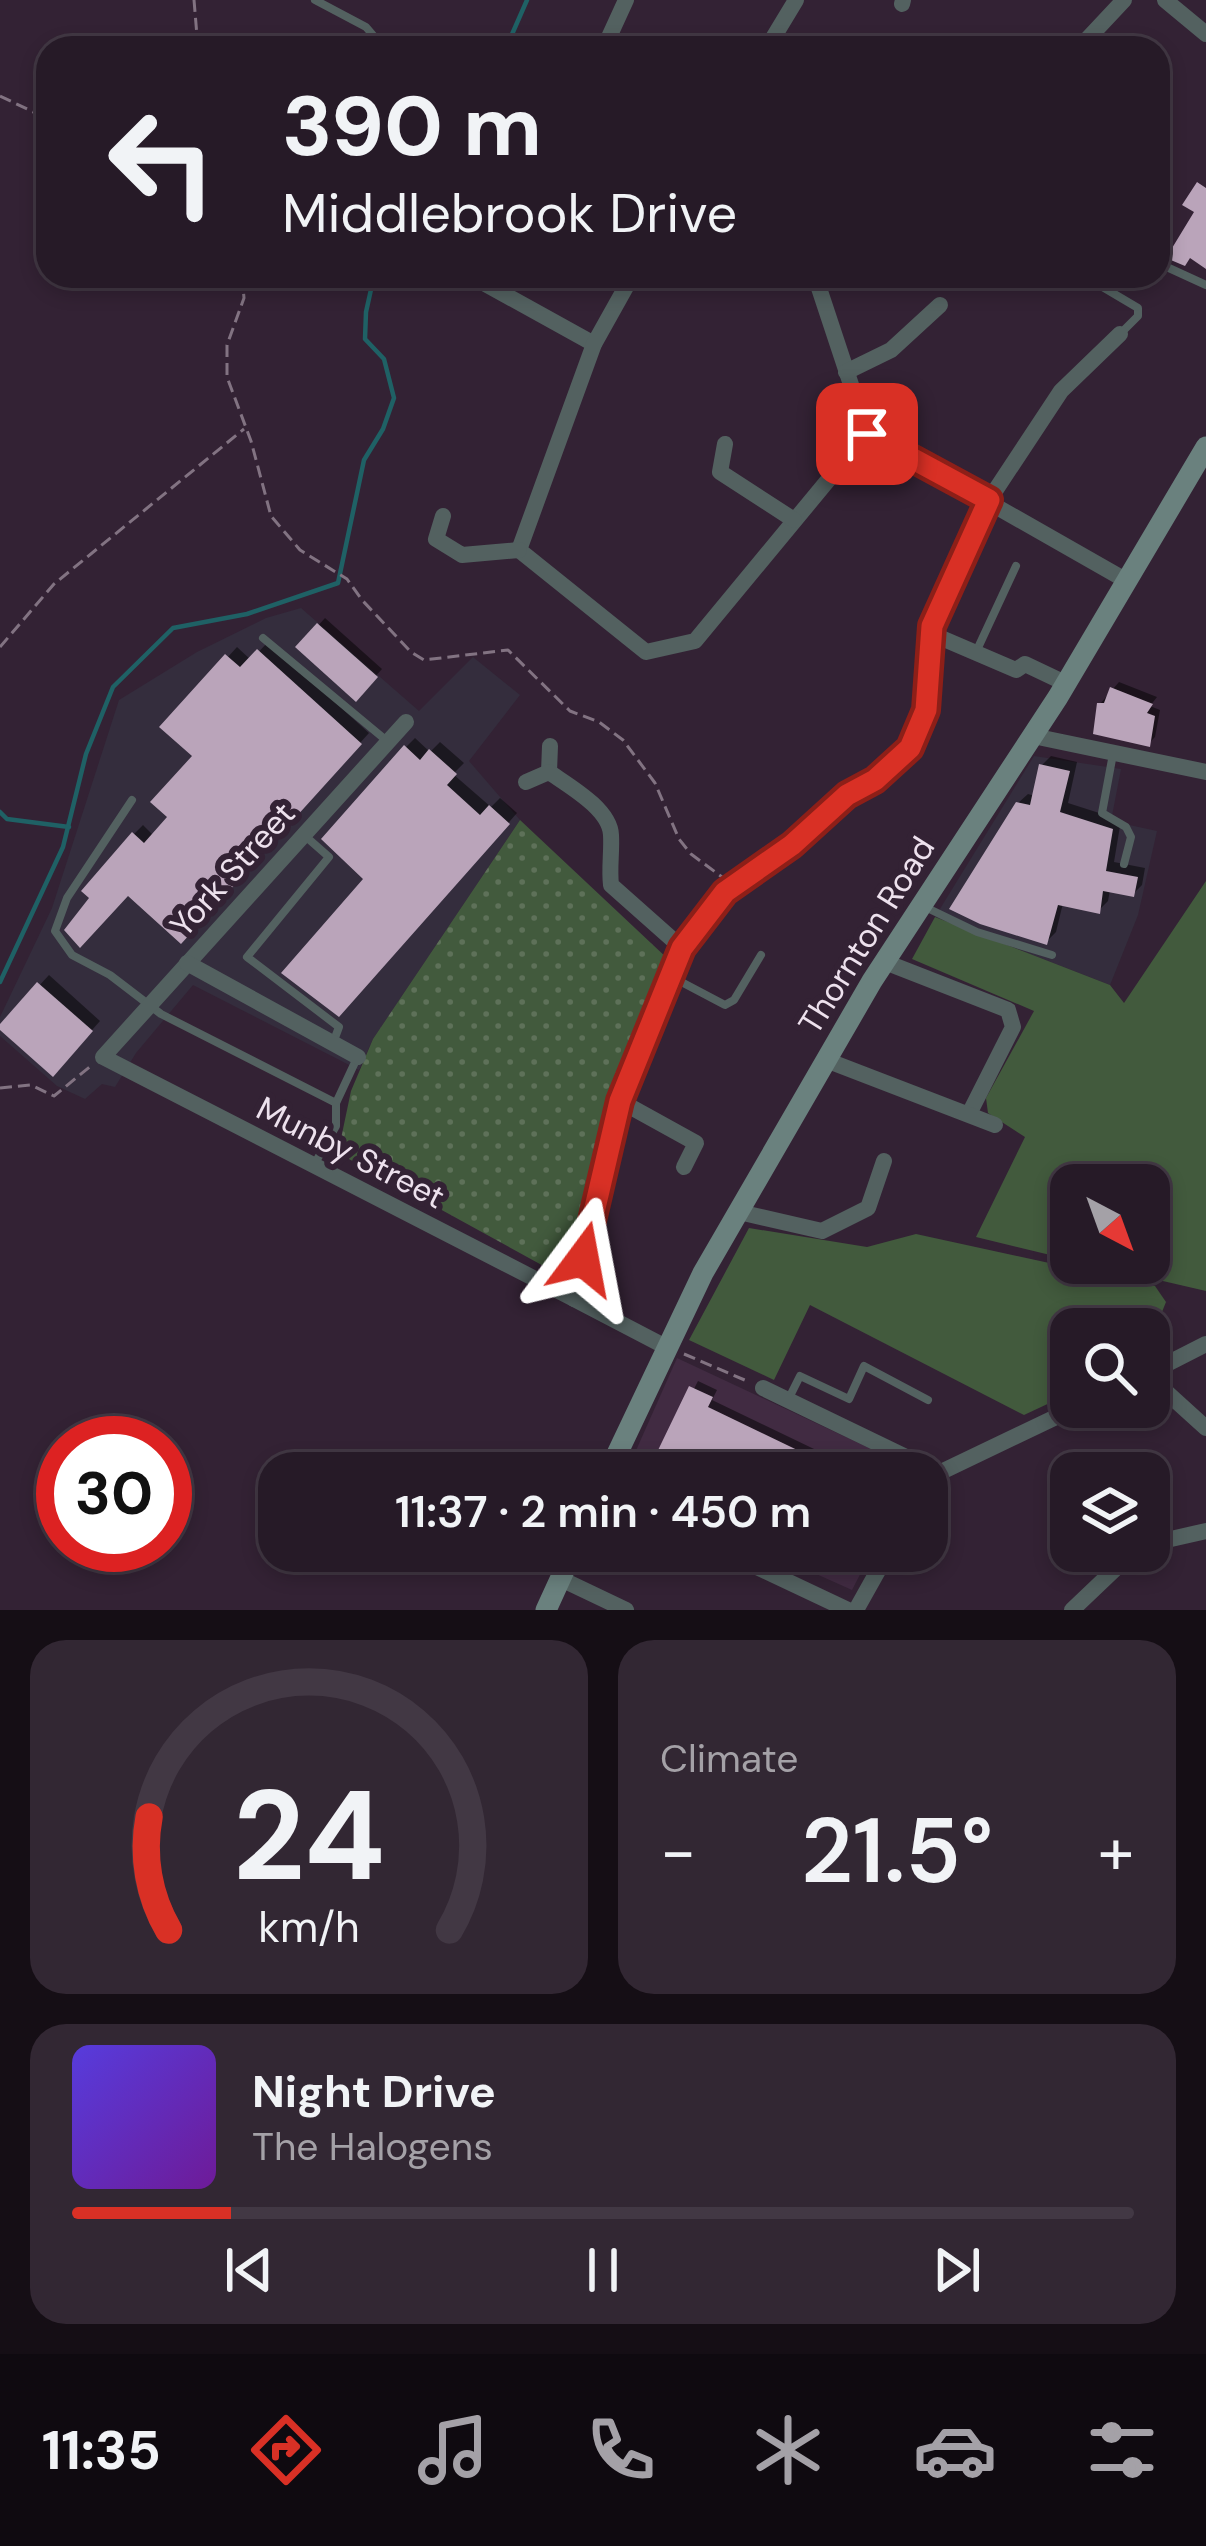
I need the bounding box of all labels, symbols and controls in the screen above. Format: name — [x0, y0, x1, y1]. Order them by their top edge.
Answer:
text: 390 m — [282, 72, 542, 181]
icon: left — [84, 84, 240, 240]
text: Middlebrook Drive — [282, 178, 737, 249]
pin — [816, 383, 918, 485]
icon: arrive — [834, 401, 900, 467]
street label: York Street — [161, 793, 304, 946]
street label: Thornton Road — [789, 829, 944, 1042]
street label: Munby Street — [249, 1087, 452, 1218]
north arrow — [1050, 1164, 1170, 1284]
map controls — [1050, 1164, 1170, 1572]
position arrow — [520, 1196, 646, 1322]
button: search — [1050, 1308, 1170, 1428]
speed limit sign: 30 — [36, 1416, 192, 1572]
button: layers — [1050, 1452, 1170, 1572]
text: 11:37 · 2 min · 450 m — [395, 1482, 811, 1541]
text: Climate — [660, 1733, 798, 1784]
text: 24 — [233, 1755, 385, 1918]
text: 21.5° — [801, 1793, 993, 1910]
text: − — [660, 1809, 696, 1894]
text: + — [1098, 1809, 1134, 1894]
text: km/h — [258, 1899, 360, 1955]
text: Night Drive — [252, 2062, 496, 2121]
text: The Halogens — [252, 2121, 493, 2172]
icon: previous — [216, 2237, 282, 2303]
icon: pause — [570, 2237, 636, 2303]
icon: next — [924, 2237, 990, 2303]
icon: directions — [244, 2408, 328, 2492]
icon: music — [411, 2408, 495, 2492]
icon: phone — [579, 2408, 663, 2492]
icon: climate — [746, 2408, 830, 2492]
icon: car — [913, 2408, 997, 2492]
icon: filters — [1080, 2408, 1164, 2492]
text: 11:35 — [42, 2415, 161, 2486]

